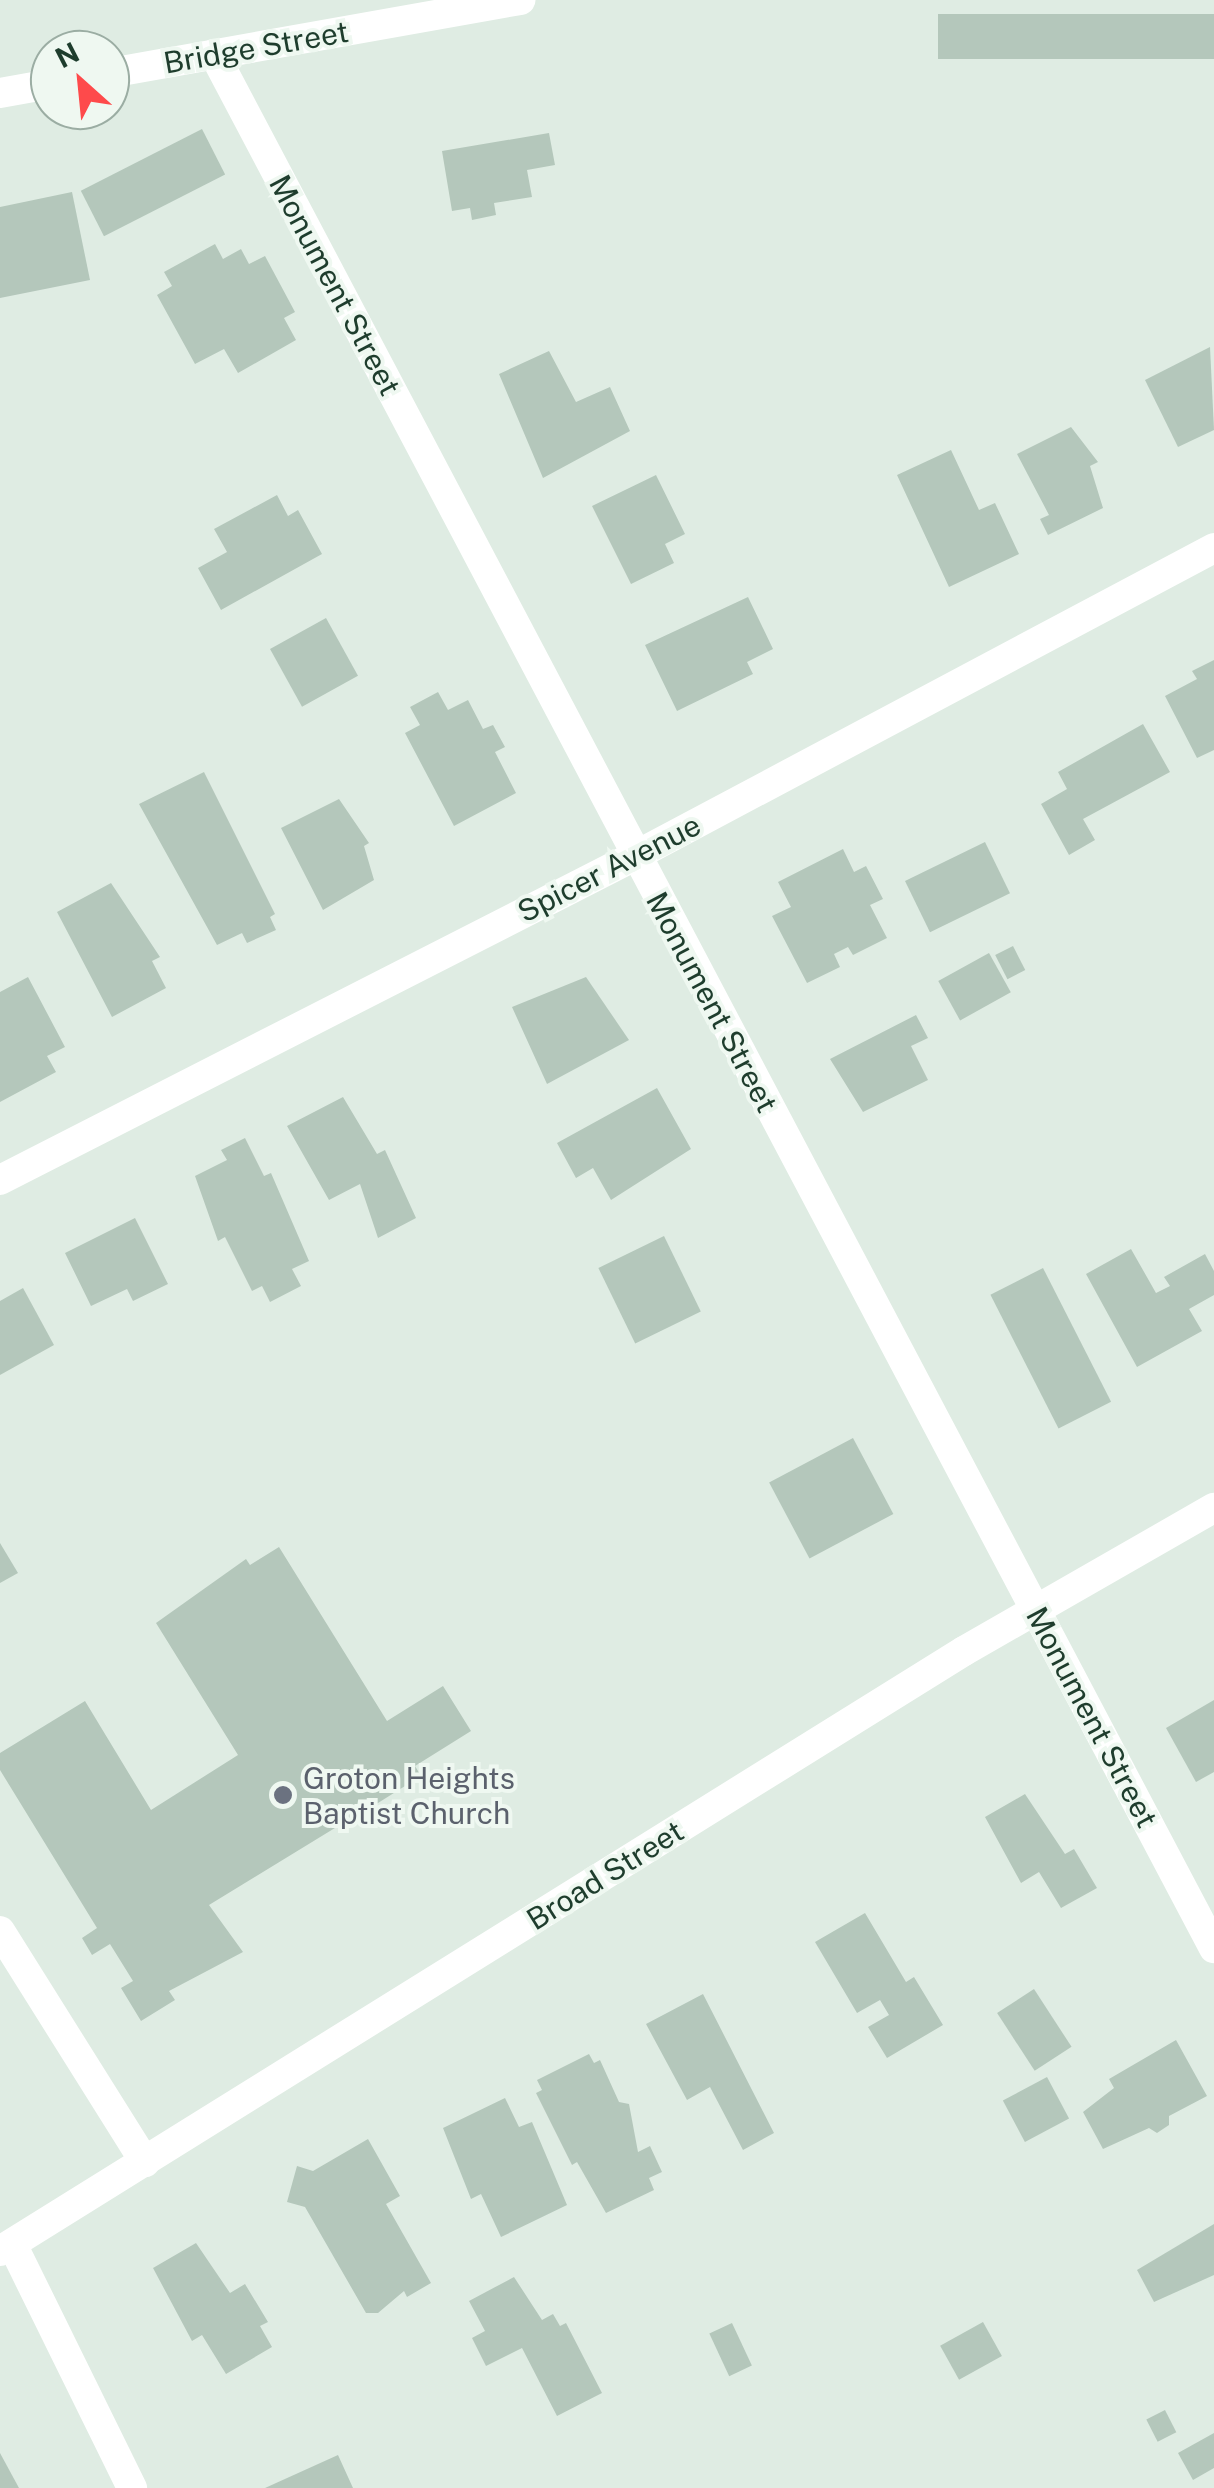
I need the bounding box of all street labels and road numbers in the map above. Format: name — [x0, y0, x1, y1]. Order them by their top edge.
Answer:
street label: Bridge Street — [161, 13, 351, 81]
street label: Monument Street — [262, 169, 408, 401]
street label: Spicer Avenue — [511, 806, 707, 930]
street label: Monument Street — [639, 886, 785, 1118]
street label: Monument Street — [1019, 1601, 1165, 1833]
street label: Broad Street — [520, 1813, 690, 1937]

